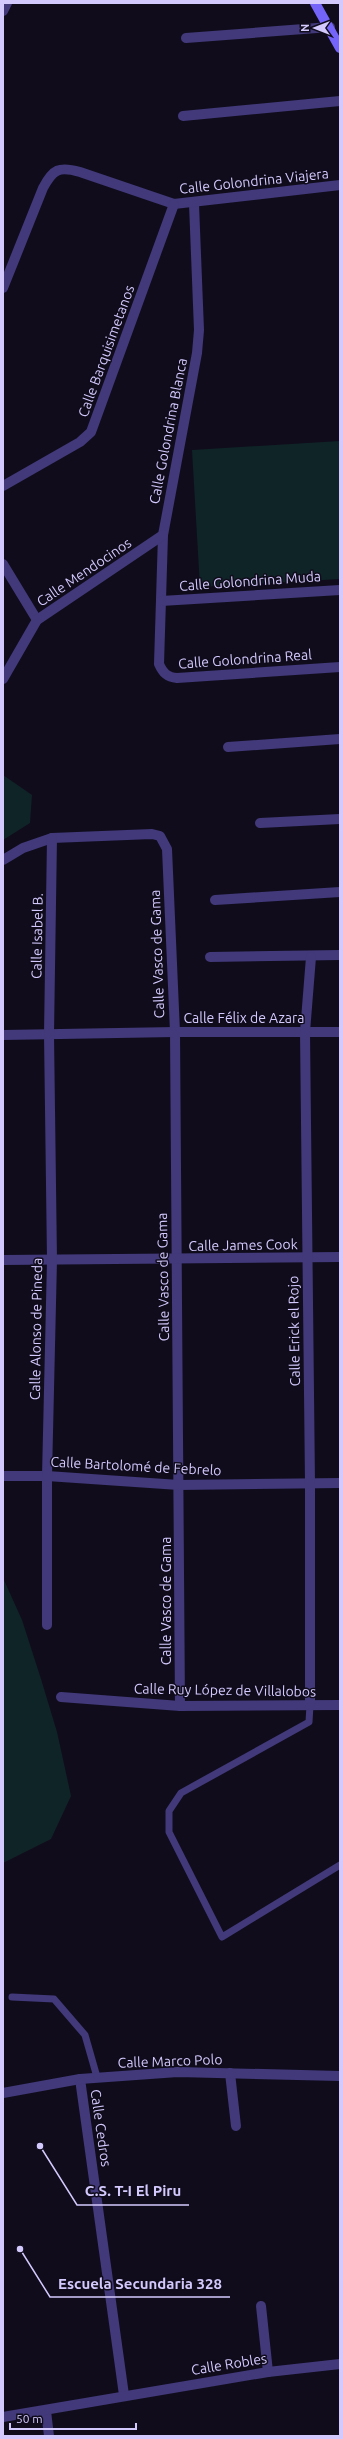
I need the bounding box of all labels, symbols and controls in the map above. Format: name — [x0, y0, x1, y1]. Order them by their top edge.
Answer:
north arrow — [295, 8, 335, 48]
text: N — [299, 24, 311, 32]
street label: Calle Golondrina Viajera — [178, 165, 330, 197]
street label: Calle Barquisimetanos — [75, 283, 137, 419]
street label: Calle Golondrina Blanca — [146, 357, 190, 505]
street label: Calle Mendocinos — [34, 534, 134, 610]
street label: Calle Golondrina Muda — [178, 568, 322, 594]
street label: Calle Golondrina Real — [178, 646, 313, 672]
street label: Calle Vasco de Gama — [147, 889, 167, 1019]
street label: Calle Isabel B. — [28, 893, 46, 979]
street label: Calle Félix de Azara — [183, 1010, 305, 1026]
street label: Calle Vasco de Gama — [154, 1213, 172, 1341]
street label: Calle James Cook — [188, 1236, 298, 1254]
street label: Calle Alonso de Pineda — [27, 1258, 45, 1400]
street label: Calle Erick el Rojo — [285, 1276, 303, 1386]
street label: Calle Bartolomé de Febrelo — [50, 1454, 222, 1478]
street label: Calle Vasco de Gama — [158, 1537, 174, 1665]
street label: Calle Ruy López de Villalobos — [134, 1680, 316, 1700]
street label: Calle Marco Polo — [117, 2051, 223, 2071]
street label: Calle Cedros — [88, 2088, 114, 2168]
callout: C.S. T-I El Piru — [77, 2178, 189, 2205]
text: C.S. T-I El Piru — [85, 2182, 181, 2199]
callout: Escuela Secundaria 328 — [50, 2270, 230, 2297]
text: Escuela Secundaria 328 — [58, 2275, 222, 2292]
street label: Calle Robles — [190, 2350, 268, 2378]
scale bar — [10, 2405, 136, 2431]
text: 50 m — [16, 2412, 43, 2425]

